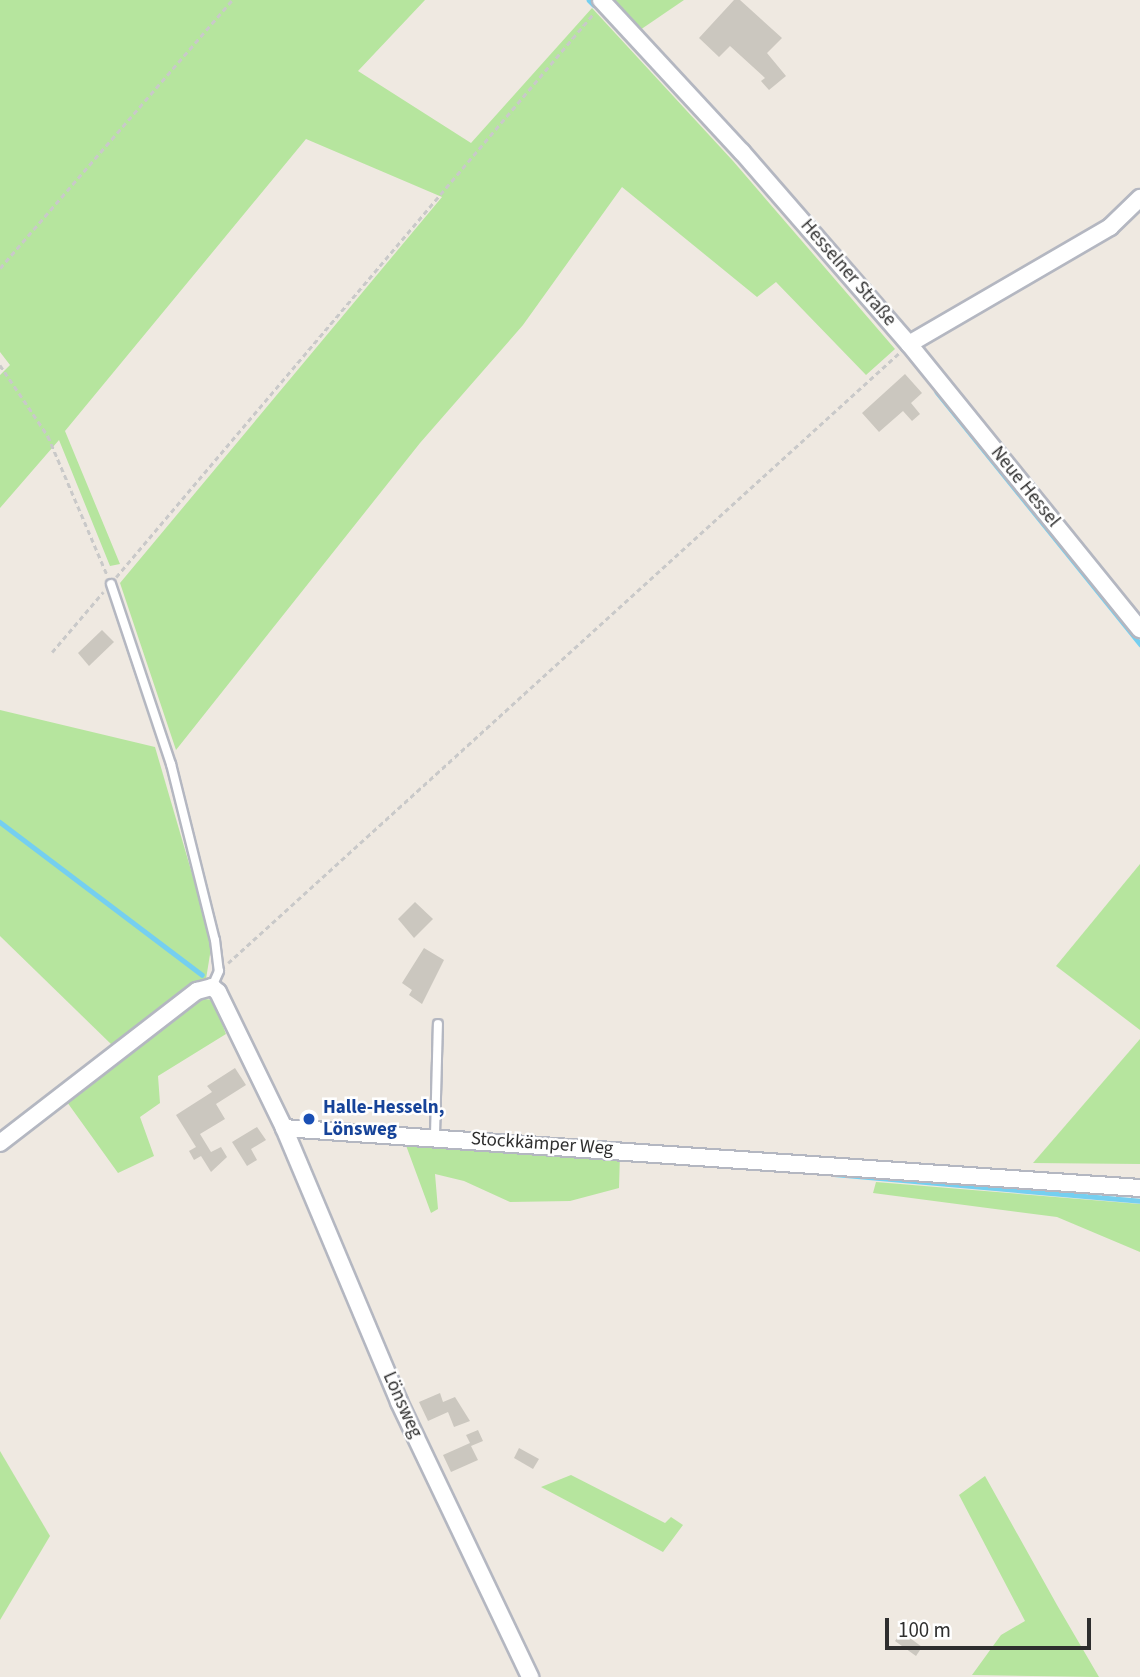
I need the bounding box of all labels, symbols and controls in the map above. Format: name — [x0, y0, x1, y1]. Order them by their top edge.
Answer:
street label: Hesselner Straße — [795, 215, 901, 331]
street label: Neue Hessel — [986, 442, 1064, 532]
place label: Halle-Hesseln, Lönsweg — [323, 1097, 444, 1141]
marker: Halle-Hesseln, Lönsweg — [301, 1111, 317, 1127]
street label: Stockkämper Weg — [470, 1128, 614, 1160]
street label: Lönsweg — [377, 1368, 427, 1442]
scale bar — [888, 1604, 1094, 1648]
text: 100 m — [898, 1615, 951, 1645]

